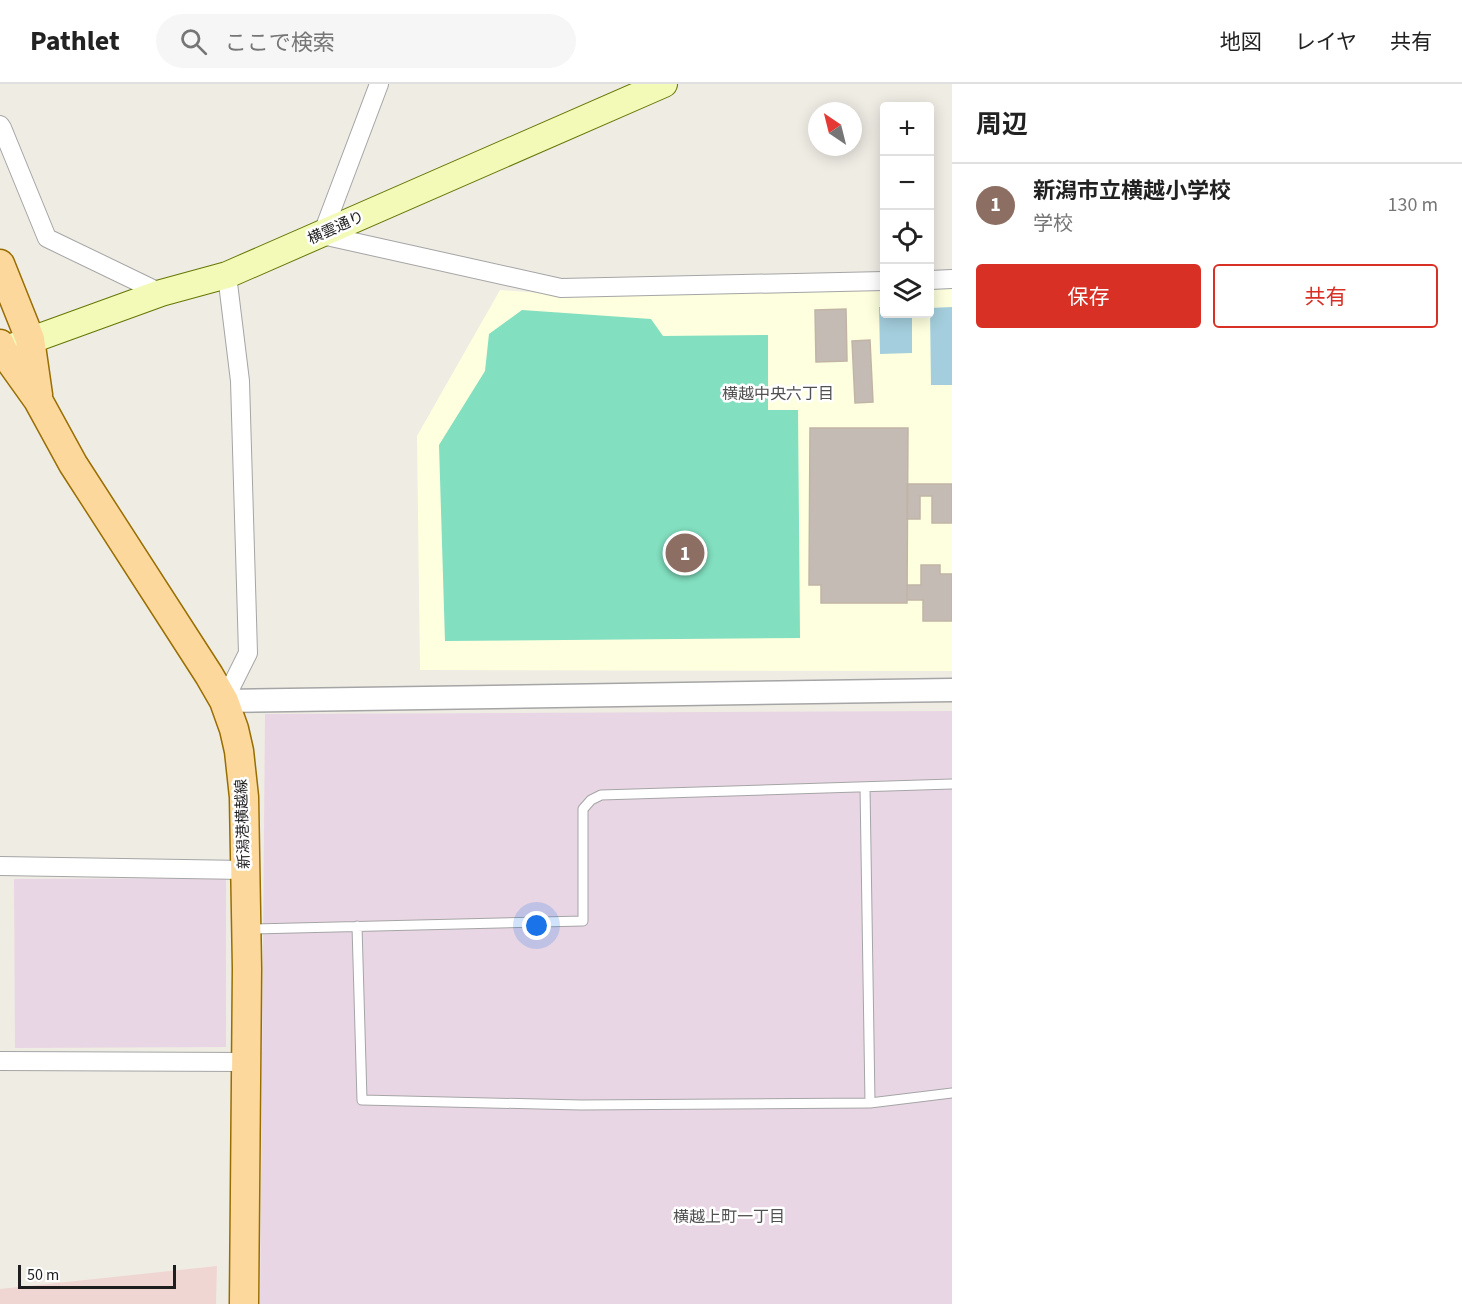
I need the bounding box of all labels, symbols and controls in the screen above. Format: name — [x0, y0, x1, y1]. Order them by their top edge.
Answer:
search box — [156, 14, 576, 68]
text: Pathlet — [30, 21, 120, 61]
icon: search — [177, 25, 210, 58]
text: ここで検索 — [225, 27, 335, 59]
text: 地図 — [1220, 27, 1262, 57]
text: レイヤ — [1295, 27, 1357, 57]
text: 共有 — [1390, 27, 1432, 57]
north arrow — [808, 102, 862, 156]
map controls — [880, 102, 934, 318]
button: + — [880, 102, 934, 156]
text: 周辺 — [976, 106, 1028, 143]
button: − — [880, 156, 934, 210]
text: 新潟市立横越小学校 — [1033, 175, 1231, 207]
text: 1 — [990, 191, 1001, 219]
text: 130 m — [1388, 191, 1438, 219]
street label: 横雲通り — [304, 206, 368, 250]
button: locate — [880, 210, 934, 264]
text: 学校 — [1033, 210, 1073, 238]
button: layers — [880, 264, 934, 318]
button: 保存 — [976, 264, 1201, 328]
button: 共有 — [1213, 264, 1438, 328]
district label: 横越中央六丁目 — [722, 383, 834, 405]
pin: 1 — [666, 530, 704, 576]
street label: 新潟港横越線 — [231, 779, 255, 869]
your location — [522, 911, 551, 940]
district label: 横越上町一丁目 — [673, 1206, 785, 1228]
scale bar — [18, 1262, 176, 1290]
text: 50 m — [27, 1264, 59, 1286]

